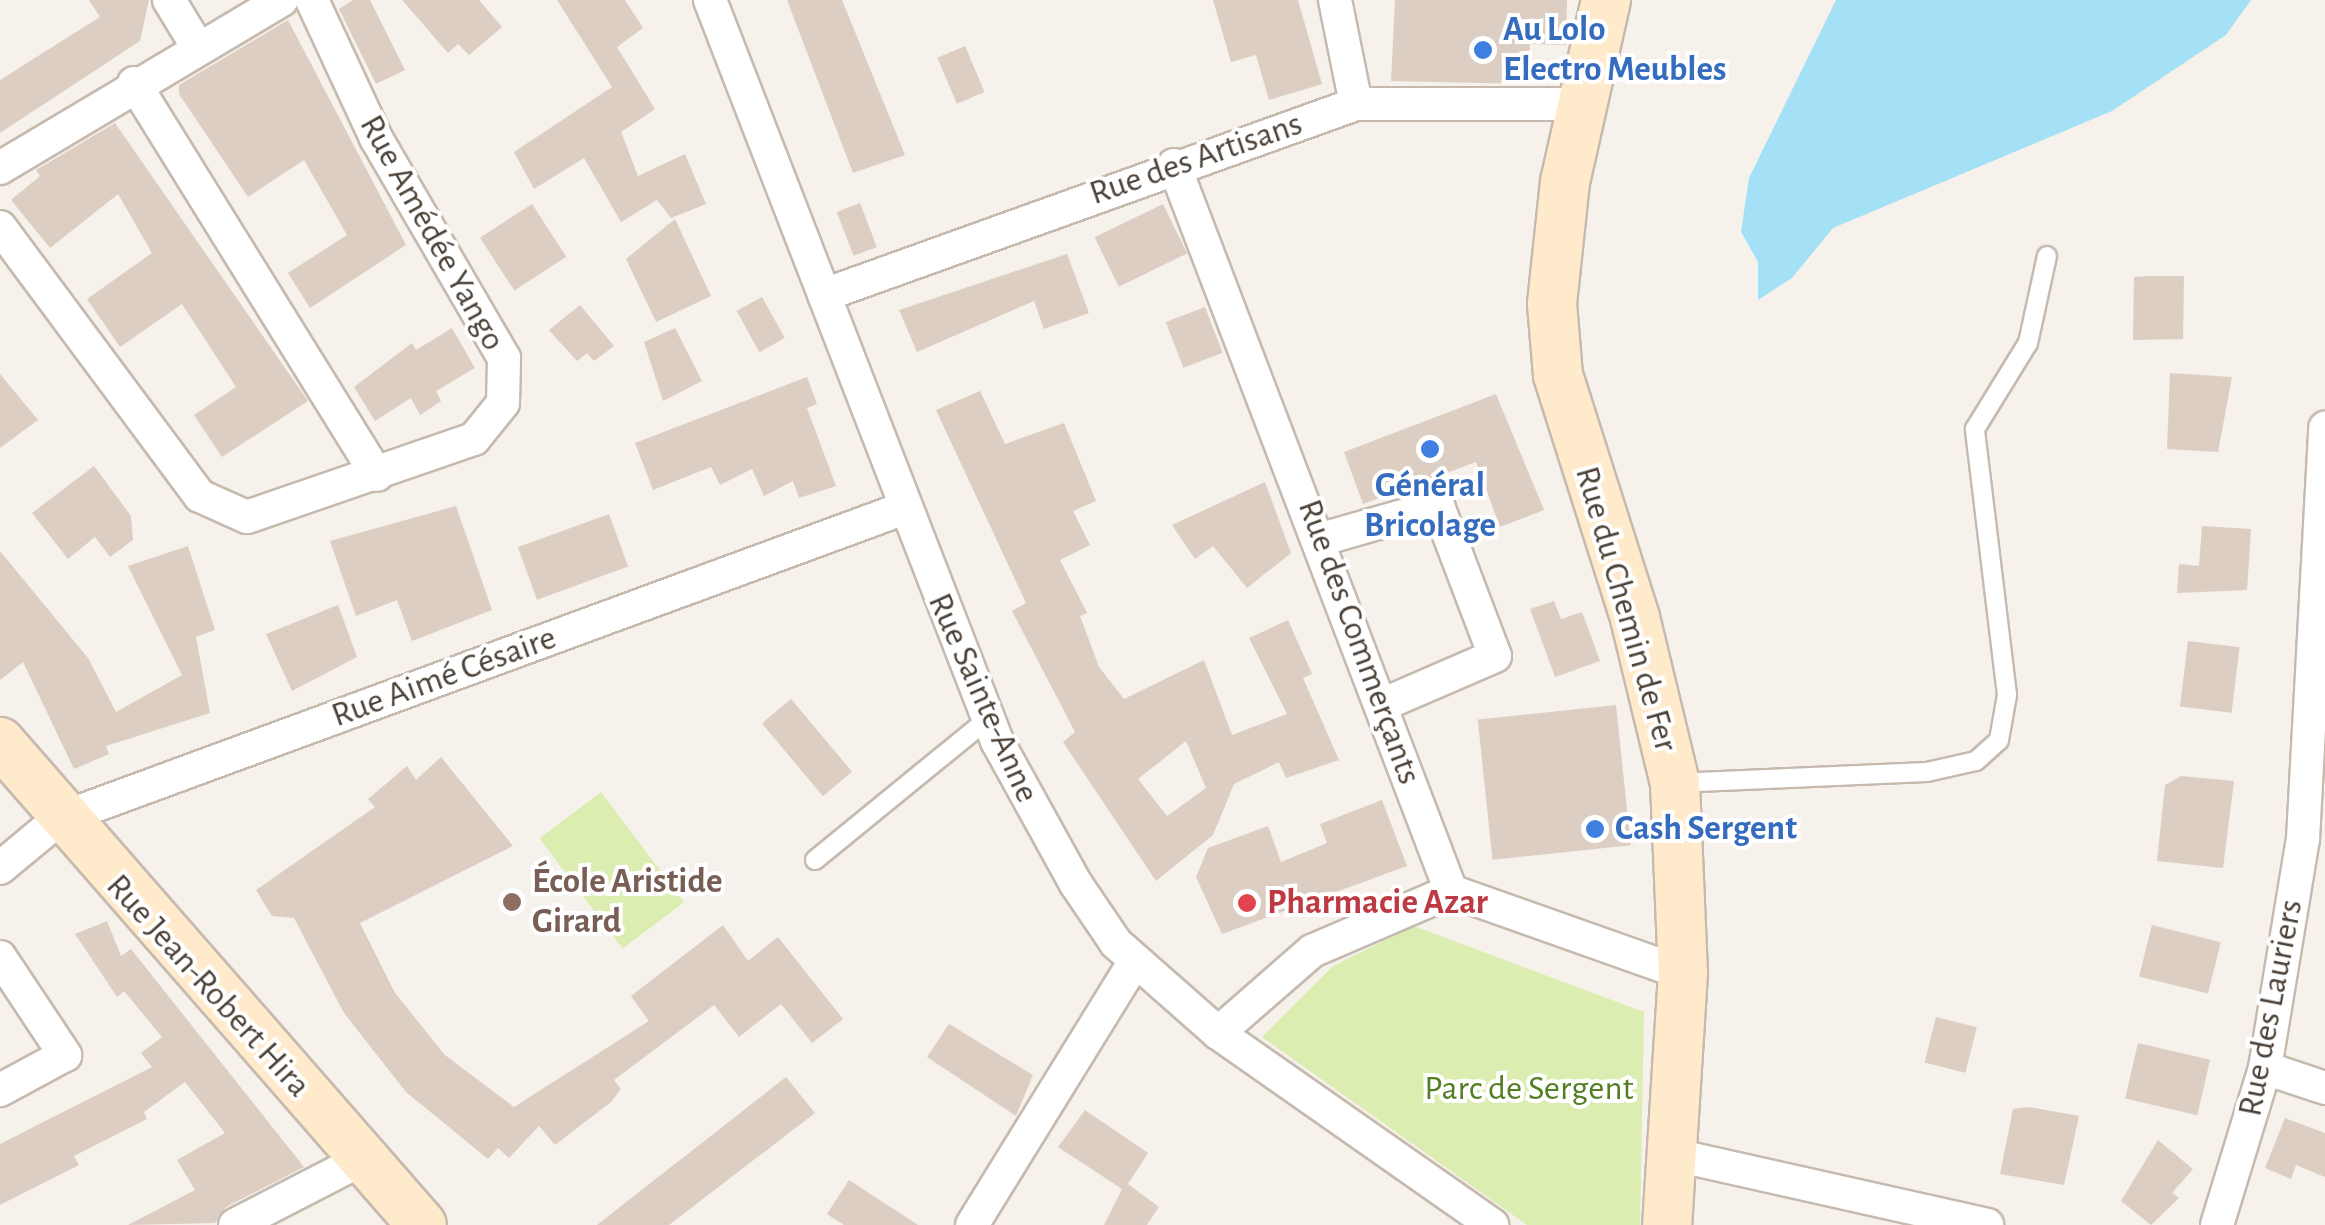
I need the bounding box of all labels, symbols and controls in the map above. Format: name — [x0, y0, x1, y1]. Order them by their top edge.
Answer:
place label: Au Lolo Electro Meubles — [1503, 9, 1727, 91]
marker: Au Lolo Electro Meubles — [1472, 39, 1494, 61]
street label: Rue des Artisans — [1084, 103, 1308, 215]
street label: Rue Amédée Yango — [350, 108, 514, 358]
marker: Général Bricolage — [1419, 438, 1441, 460]
street label: Rue du Chemin de Fer — [1565, 462, 1687, 756]
place label: Général Bricolage — [1364, 465, 1496, 547]
street label: Rue des Commerçants — [1288, 494, 1430, 790]
street label: Rue Sainte-Anne — [918, 587, 1048, 809]
street label: Rue Aimé Césaire — [326, 617, 562, 737]
place label: Cash Sergent — [1615, 808, 1797, 850]
marker: Cash Sergent — [1584, 818, 1606, 840]
place label: École Aristide Girard — [532, 861, 722, 943]
street label: Rue Jean-Robert Hira — [97, 866, 319, 1106]
place label: Pharmacie Azar — [1267, 882, 1488, 924]
marker: École Aristide Girard — [501, 891, 523, 913]
marker: Pharmacie Azar — [1236, 892, 1258, 914]
street label: Rue des Lauriers — [2229, 896, 2313, 1120]
park label: Parc de Sergent — [1424, 1068, 1634, 1110]

